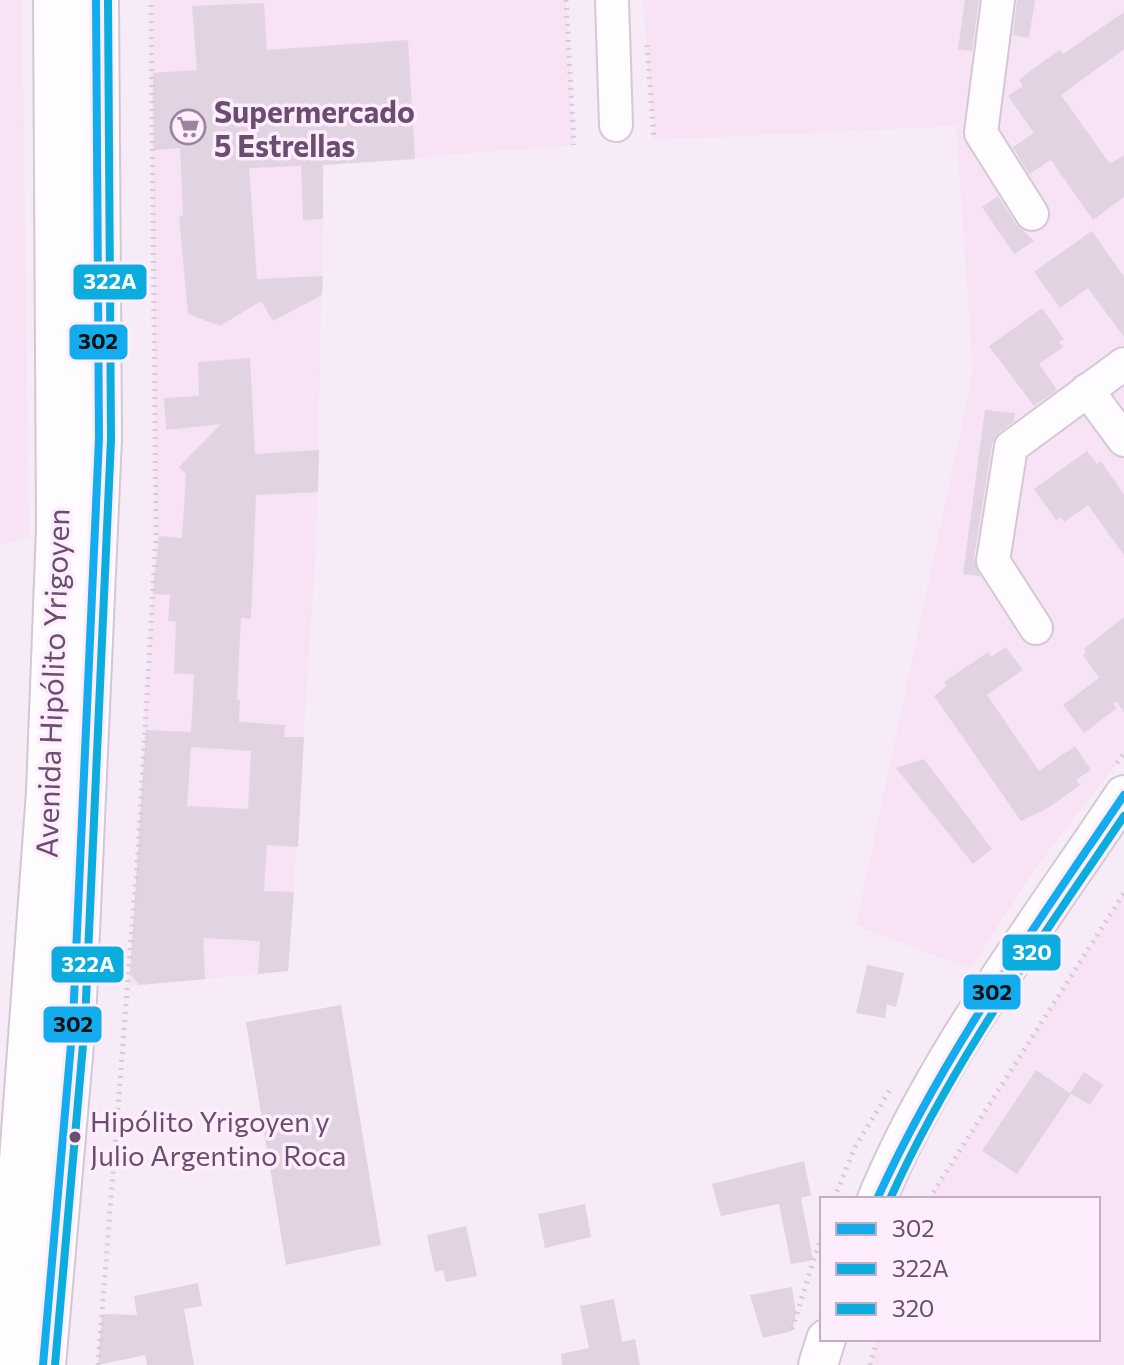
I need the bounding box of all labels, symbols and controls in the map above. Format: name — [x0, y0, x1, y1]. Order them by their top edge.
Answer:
place label: Supermercado 5 Estrellas — [214, 92, 415, 163]
supermarket icon: Supermercado 5 Estrellas — [169, 108, 207, 146]
line badge: 322A — [72, 263, 148, 301]
text: 322A — [83, 267, 137, 294]
line badge: 302 — [68, 323, 129, 361]
text: 302 — [78, 327, 118, 354]
street label: Avenida Hipólito Yrigoyen — [26, 508, 76, 858]
line badge: 320 — [1001, 933, 1062, 972]
text: 320 — [1012, 938, 1052, 965]
line badge: 322A — [50, 945, 125, 984]
text: 322A — [61, 950, 115, 977]
line badge: 302 — [962, 973, 1022, 1011]
text: 302 — [972, 978, 1012, 1005]
line badge: 302 — [42, 1005, 103, 1044]
text: 302 — [53, 1010, 93, 1037]
place label: Hipólito Yrigoyen y Julio Argentino Roca — [90, 1104, 346, 1172]
marker: Hipólito Yrigoyen y Julio Argentino Roca — [67, 1129, 83, 1145]
legend — [820, 1197, 1100, 1341]
text: 302 — [892, 1213, 935, 1242]
text: 322A — [892, 1253, 949, 1282]
text: 320 — [892, 1293, 935, 1322]

